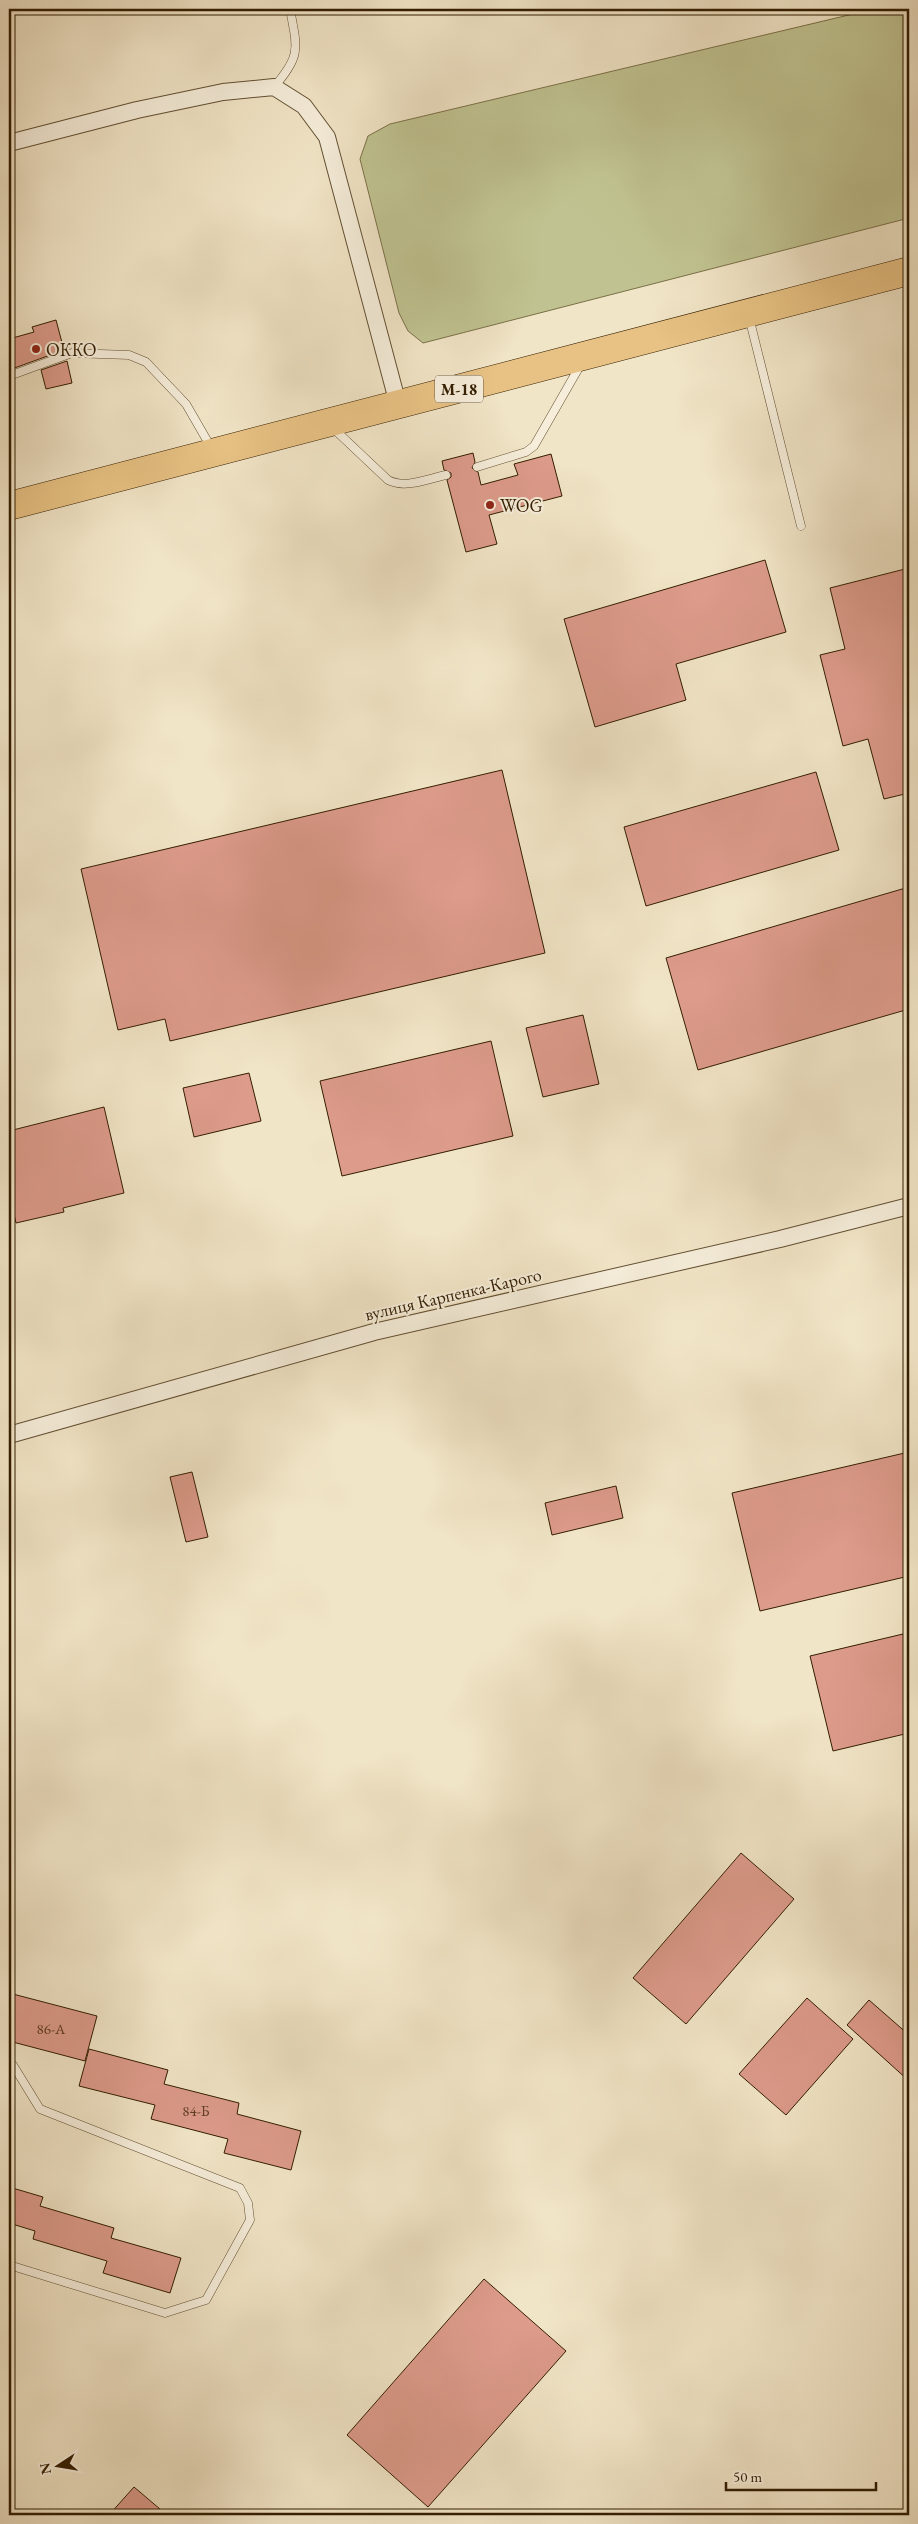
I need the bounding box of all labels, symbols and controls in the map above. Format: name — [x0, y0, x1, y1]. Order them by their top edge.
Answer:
place label: ОККО — [46, 338, 96, 361]
marker: ОККО — [30, 343, 42, 355]
road number: М-18 — [435, 376, 483, 402]
place label: WOG — [500, 494, 543, 517]
marker: WOG — [484, 499, 496, 511]
street label: вулиця Карпенка-Карого — [362, 1262, 544, 1326]
house number: 86-А — [37, 2019, 66, 2038]
house number: 84-Б — [182, 2101, 210, 2120]
north arrow — [32, 2442, 82, 2492]
scale bar — [726, 2459, 876, 2491]
text: N — [35, 2461, 55, 2476]
text: 50 m — [733, 2467, 762, 2486]

